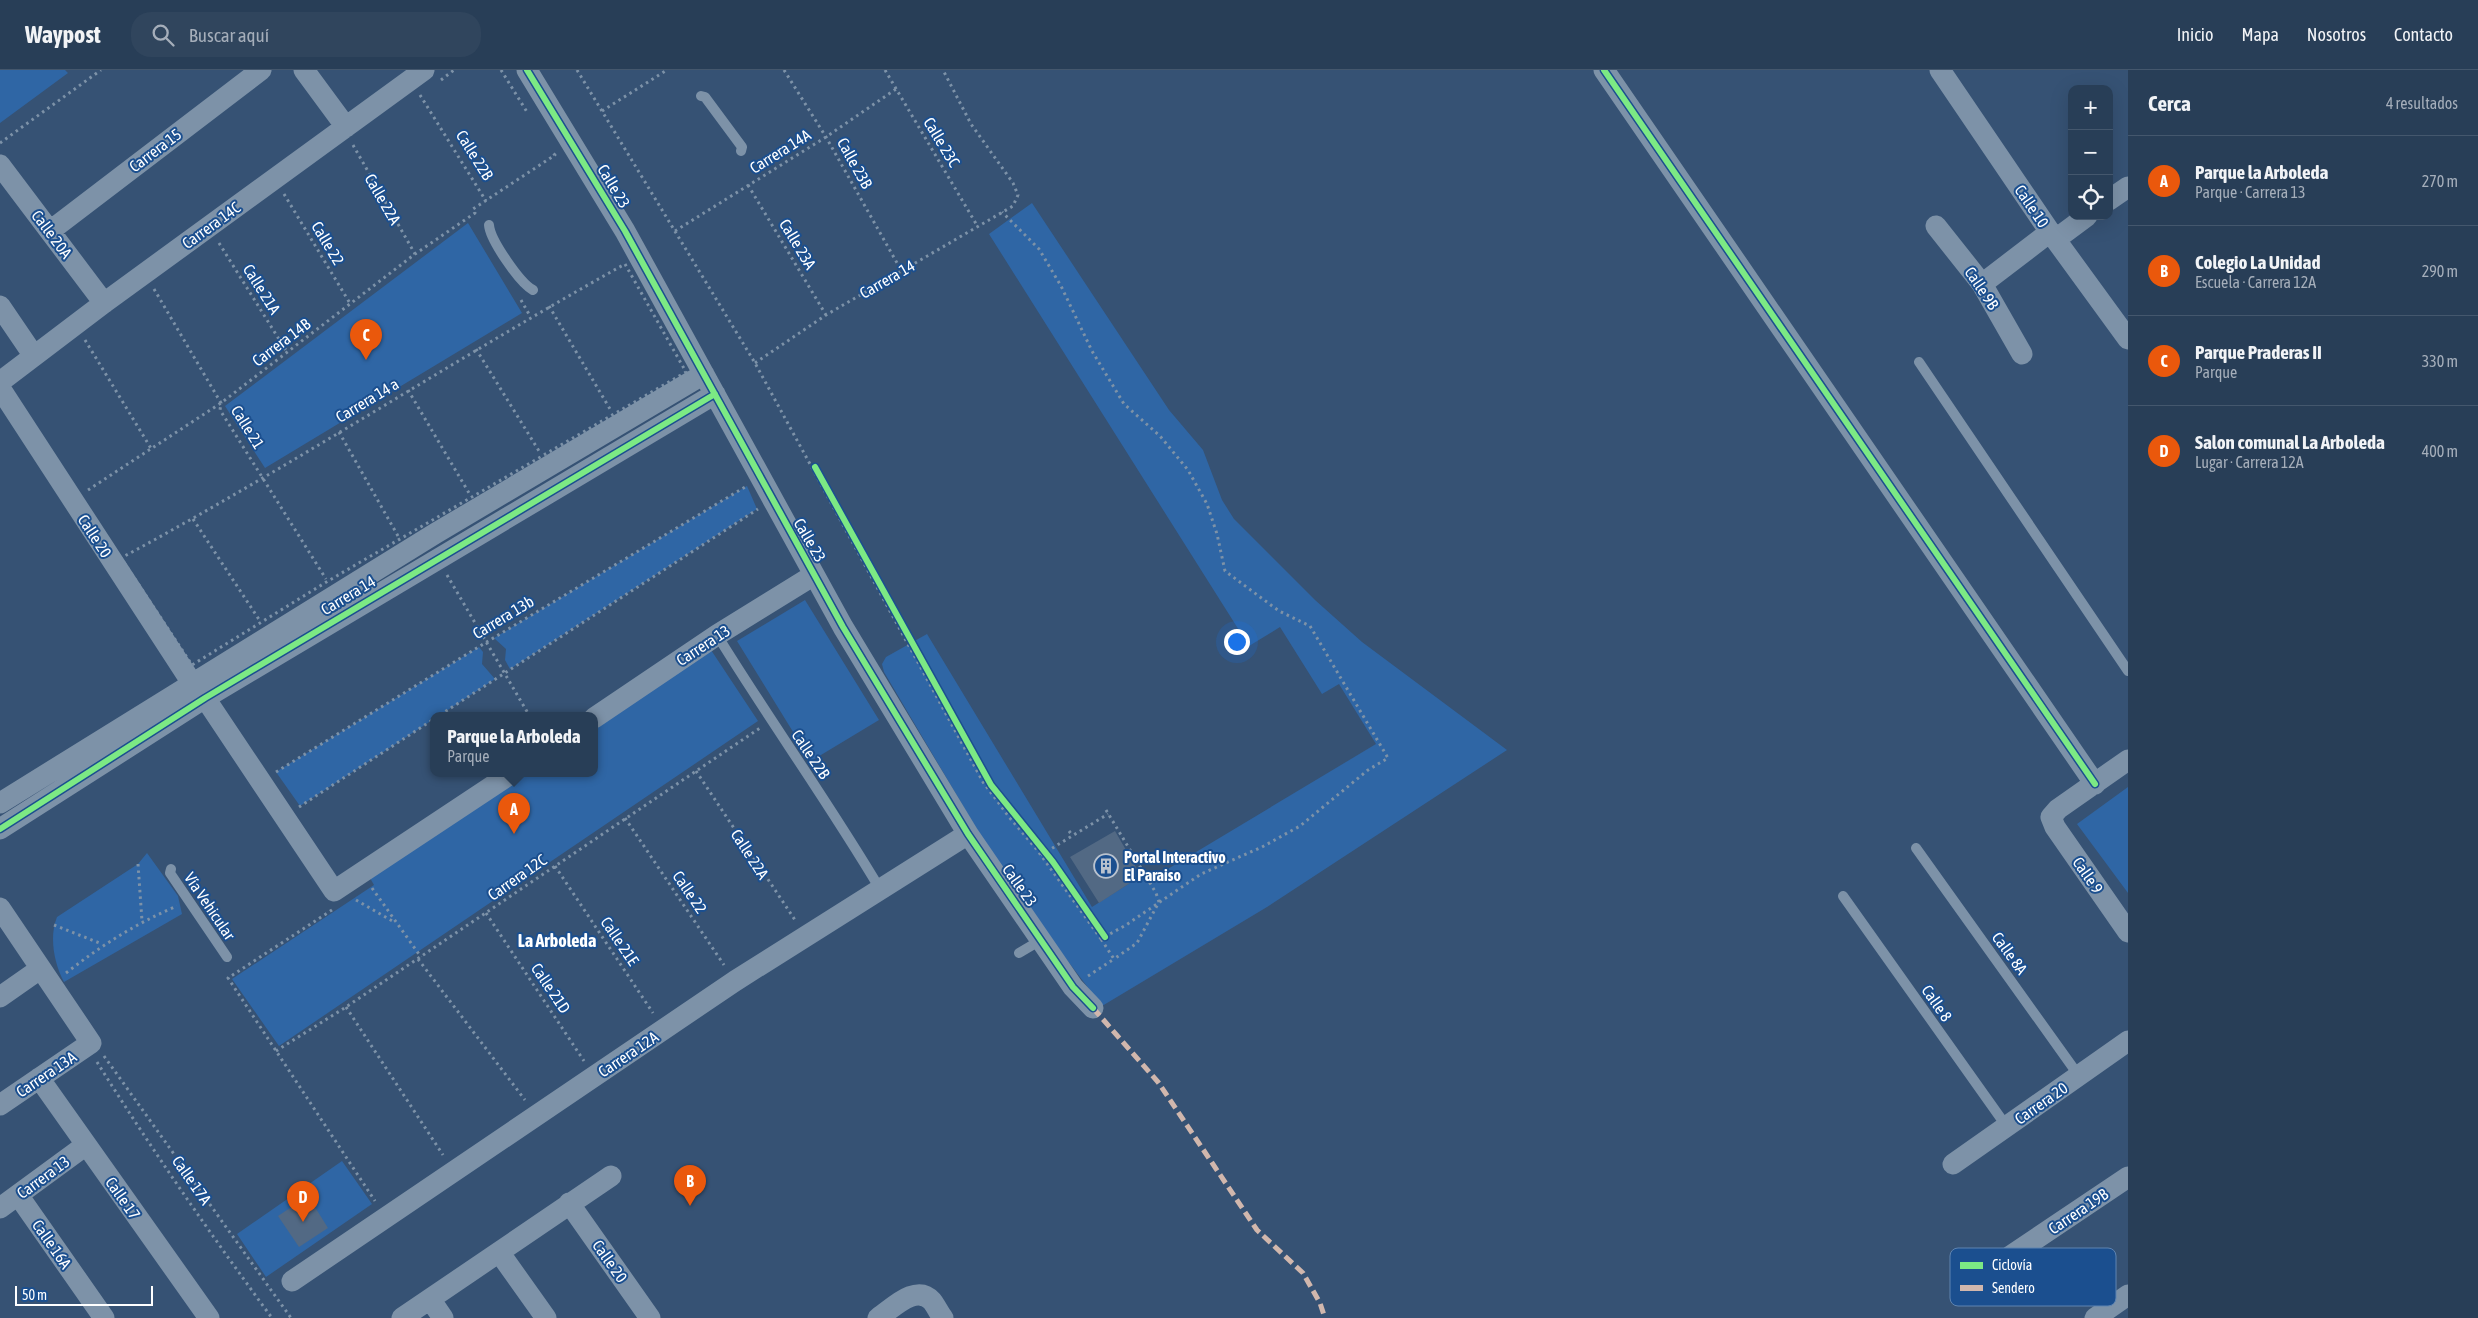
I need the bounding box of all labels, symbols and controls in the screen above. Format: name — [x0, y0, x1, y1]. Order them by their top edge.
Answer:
search box — [131, 12, 481, 57]
text: Waypost — [25, 21, 101, 48]
icon: search — [149, 21, 177, 49]
text: Buscar aquí — [189, 24, 269, 46]
text: Inicio — [2177, 24, 2213, 45]
text: Mapa — [2241, 24, 2279, 45]
text: Nosotros — [2307, 24, 2366, 45]
text: Contacto — [2394, 24, 2453, 45]
map controls — [2068, 85, 2113, 220]
button: + — [2068, 85, 2113, 130]
text: Cerca — [2148, 91, 2191, 115]
text: 4 resultados — [2386, 94, 2458, 112]
street label: Calle 23C — [920, 114, 964, 170]
street label: Carrera 15 — [125, 125, 185, 175]
street label: Carrera 14A — [746, 125, 814, 177]
street label: Calle 22B — [453, 127, 497, 183]
button: − — [2068, 130, 2113, 175]
street label: Calle 23B — [834, 135, 876, 192]
street label: Calle 23 — [594, 161, 634, 211]
text: Parque la Arboleda — [2195, 161, 2328, 183]
street label: Calle 22A — [361, 171, 405, 228]
text: A — [2160, 172, 2168, 190]
text: 270 m — [2422, 172, 2458, 190]
button: locate — [2068, 175, 2113, 220]
street label: Calle 10 — [2011, 181, 2053, 231]
text: Parque · Carrera 13 — [2195, 183, 2305, 201]
street label: Carrera 14C — [178, 198, 244, 252]
street label: Calle 20A — [28, 207, 76, 262]
street label: Calle 23A — [776, 216, 820, 272]
street label: Calle 22 — [308, 218, 348, 268]
text: Colegio La Unidad — [2195, 251, 2320, 273]
street label: Carrera 14 — [856, 256, 918, 302]
street label: Calle 21A — [240, 261, 284, 317]
text: B — [2160, 262, 2168, 280]
text: 290 m — [2422, 262, 2458, 280]
street label: Calle 9B — [1961, 263, 2003, 313]
text: Escuela · Carrera 12A — [2195, 273, 2316, 291]
street label: Carrera 14B — [248, 314, 314, 370]
pin: C — [350, 319, 382, 360]
text: Parque Praderas II — [2195, 341, 2322, 363]
text: C — [2160, 352, 2168, 370]
text: 330 m — [2422, 352, 2458, 370]
text: Parque — [2195, 363, 2237, 381]
street label: Carrera 14 a — [332, 374, 402, 426]
street label: Calle 21 — [228, 402, 268, 452]
text: Salon comunal La Arboleda — [2195, 431, 2385, 453]
text: D — [2160, 442, 2168, 460]
text: 400 m — [2422, 442, 2458, 460]
text: Lugar · Carrera 12A — [2195, 453, 2304, 471]
street label: Calle 20 — [75, 511, 115, 561]
street label: Calle 23 — [790, 515, 830, 565]
street label: Carrera 14 — [317, 572, 379, 618]
street label: Carrera 13b — [469, 592, 537, 642]
street label: Carrera 13 — [673, 621, 733, 669]
your location — [1224, 629, 1250, 655]
popup — [430, 712, 598, 777]
text: Parque la Arboleda — [447, 725, 581, 747]
street label: Calle 22B — [788, 726, 834, 782]
text: Parque — [447, 747, 490, 765]
pin: A — [498, 793, 530, 834]
street label: Calle 22A — [727, 826, 773, 882]
place label: Portal Interactivo El Paraiso — [1124, 848, 1226, 884]
street label: Carrera 12C — [484, 850, 550, 904]
building icon: Portal Interactivo El Paraiso — [1093, 853, 1119, 879]
street label: Calle 9 — [2069, 853, 2107, 897]
street label: Calle 23 — [999, 860, 1041, 910]
street label: Calle 22 — [669, 867, 711, 917]
street label: Vía Vehicular — [181, 869, 239, 943]
street label: Calle 21E — [597, 913, 643, 969]
street label: Calle 8A — [1989, 928, 2031, 978]
district label: La Arboleda — [518, 930, 596, 951]
street label: Calle 21D — [528, 960, 574, 1016]
street label: Calle 8 — [1918, 981, 1956, 1025]
street label: Carrera 12A — [595, 1027, 661, 1081]
street label: Carrera 13A — [13, 1047, 79, 1101]
street label: Carrera 20 — [2011, 1078, 2071, 1128]
street label: Carrera 13 — [13, 1152, 73, 1202]
street label: Calle 17A — [169, 1152, 215, 1208]
pin: B — [674, 1165, 706, 1206]
street label: Calle 17 — [102, 1173, 144, 1223]
pin: D — [287, 1181, 319, 1222]
street label: Carrera 19B — [2045, 1184, 2112, 1237]
street label: Calle 16A — [29, 1216, 75, 1272]
street label: Calle 20 — [589, 1236, 631, 1286]
legend — [1950, 1248, 2116, 1306]
text: Ciclovía — [1992, 1257, 2032, 1273]
text: Sendero — [1992, 1280, 2035, 1296]
scale bar — [15, 1283, 152, 1306]
text: 50 m — [22, 1287, 47, 1303]

